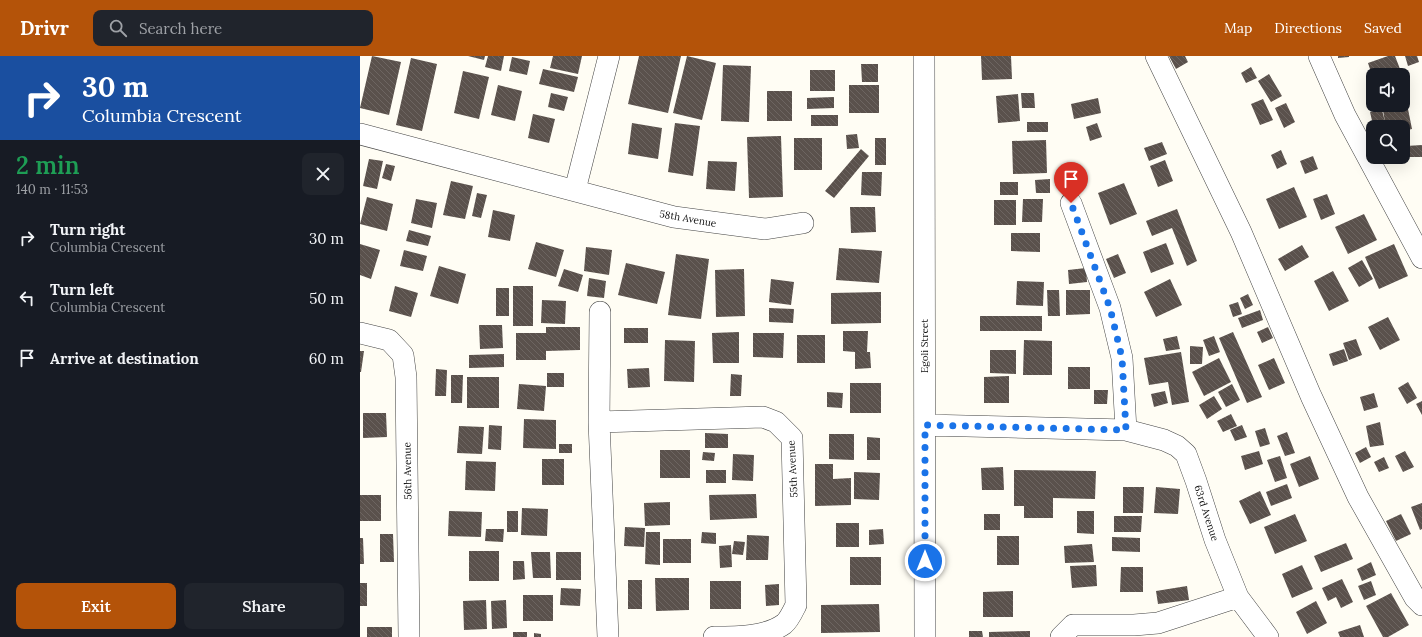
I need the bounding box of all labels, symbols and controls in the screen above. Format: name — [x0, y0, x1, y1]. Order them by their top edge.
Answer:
search box — [93, 10, 373, 46]
text: Drivr — [20, 16, 69, 40]
icon: search — [107, 17, 129, 39]
text: Search here — [139, 19, 222, 38]
text: Map — [1224, 19, 1252, 37]
text: Directions — [1274, 19, 1342, 37]
text: Saved — [1364, 19, 1402, 37]
map controls — [1366, 68, 1410, 164]
button: sound — [1366, 68, 1410, 112]
text: 30 m — [82, 69, 149, 105]
icon: right — [16, 72, 68, 124]
text: Columbia Crescent — [82, 104, 242, 127]
button: search — [1366, 120, 1410, 164]
text: 2 min — [16, 150, 80, 181]
button: close — [302, 153, 344, 195]
pin — [1054, 162, 1088, 203]
icon: arrive — [1060, 168, 1082, 190]
text: 140 m · 11:53 — [16, 181, 88, 198]
street label: 58th Avenue — [658, 207, 718, 230]
text: Turn right — [50, 220, 126, 239]
icon: right — [16, 227, 38, 249]
text: 30 m — [309, 229, 344, 248]
text: Columbia Crescent — [50, 239, 165, 256]
text: Turn left — [50, 280, 114, 299]
icon: left — [16, 287, 38, 309]
text: 50 m — [309, 289, 344, 308]
text: Columbia Crescent — [50, 299, 165, 316]
street label: Egoli Street — [918, 319, 931, 373]
icon: arrive — [16, 347, 38, 369]
text: Arrive at destination — [50, 349, 199, 368]
text: 60 m — [309, 349, 344, 368]
street label: 55th Avenue — [784, 439, 800, 498]
street label: 56th Avenue — [400, 441, 415, 500]
street label: 63rd Avenue — [1191, 483, 1222, 543]
position arrow — [904, 540, 946, 582]
button: Exit — [16, 583, 176, 629]
button: Share — [184, 583, 344, 629]

